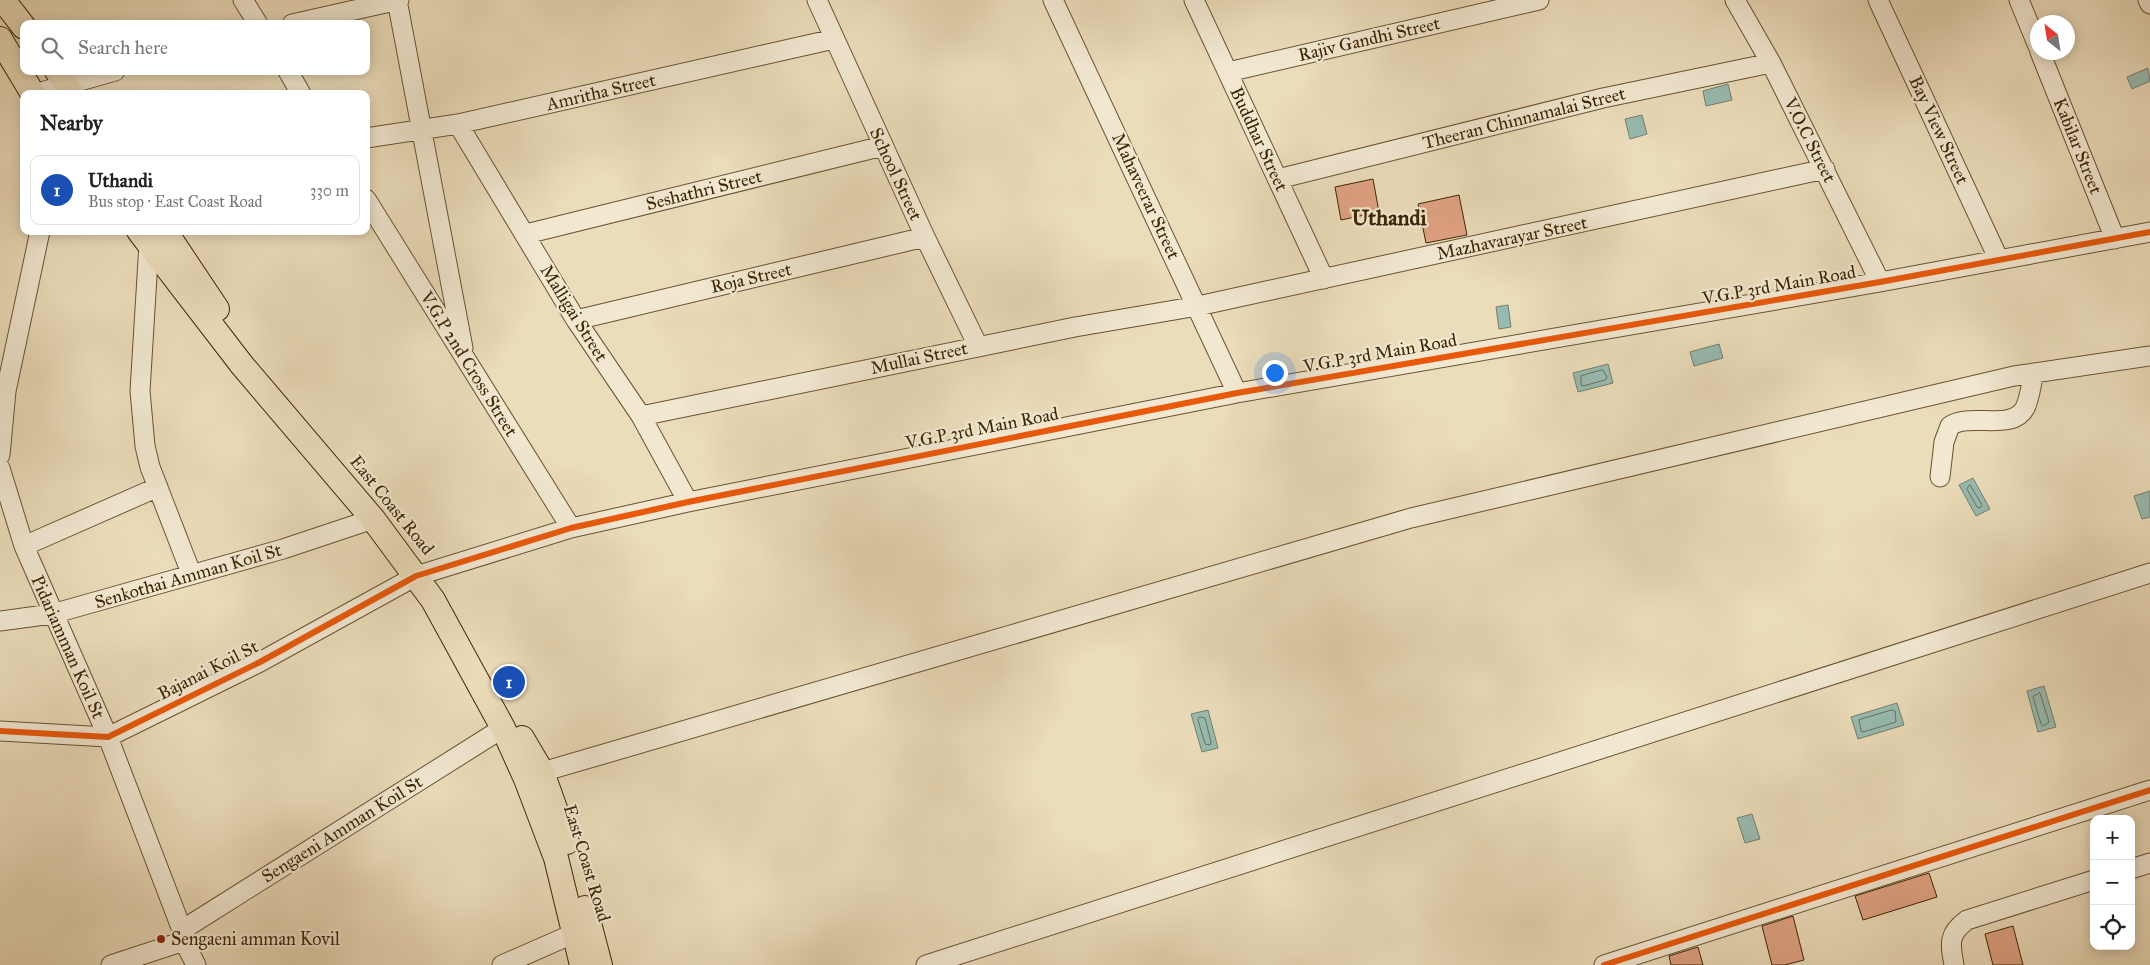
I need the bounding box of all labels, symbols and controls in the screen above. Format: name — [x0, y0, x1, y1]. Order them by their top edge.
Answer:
street label: Rajiv Gandhi Street — [1296, 12, 1443, 66]
north arrow — [2030, 15, 2075, 60]
search box — [20, 20, 370, 75]
icon: search — [38, 34, 66, 62]
text: Search here — [78, 36, 168, 59]
street label: Amritha Street — [543, 69, 658, 115]
street label: Bay View Street — [1904, 72, 1974, 188]
street label: Theeran Chinnamalai Street — [1420, 82, 1628, 154]
street label: Buddhar Street — [1225, 83, 1293, 195]
street label: V.O.C Street — [1779, 93, 1841, 187]
street label: Kabilar Street — [2049, 95, 2108, 198]
text: Nearby — [40, 110, 103, 136]
street label: School Street — [865, 124, 927, 224]
street label: Mahaveerar Street — [1107, 129, 1185, 263]
street label: Seshathri Street — [644, 165, 765, 215]
text: Uthandi — [88, 169, 153, 192]
text: 1 — [54, 181, 60, 200]
text: 330 m — [310, 181, 349, 200]
text: Bus stop · East Coast Road — [88, 192, 263, 211]
district label: Uthandi — [1351, 204, 1428, 231]
street label: Mazhavarayar Street — [1435, 211, 1590, 265]
street label: Roja Street — [708, 258, 794, 298]
street label: Malligai Street — [535, 260, 613, 367]
street label: V.G.P 3rd Main Road — [1700, 261, 1857, 310]
street label: V.G.P 2nd Cross Street — [415, 286, 523, 441]
street label: V.G.P 3rd Main Road — [1301, 329, 1458, 378]
street label: Mullai Street — [868, 337, 970, 379]
your location — [1262, 360, 1288, 386]
street label: V.G.P 3rd Main Road — [903, 402, 1060, 454]
street label: East Coast Road — [345, 451, 439, 559]
street label: Senkothai Amman Koil St — [92, 539, 285, 613]
street label: Pidariamman Koil St — [26, 572, 110, 723]
street label: Bajanai Koil St — [154, 635, 262, 705]
pin: 1 — [493, 663, 525, 701]
street label: Sengaeni Amman Koil St — [258, 770, 427, 888]
street label: East Coast Road — [559, 802, 615, 924]
map controls — [2090, 815, 2135, 950]
button: + — [2090, 815, 2135, 860]
button: − — [2090, 860, 2135, 905]
button: locate — [2090, 905, 2135, 950]
place label: Sengaeni amman Kovil — [171, 928, 340, 951]
marker: Sengaeni amman Kovil — [155, 933, 167, 945]

